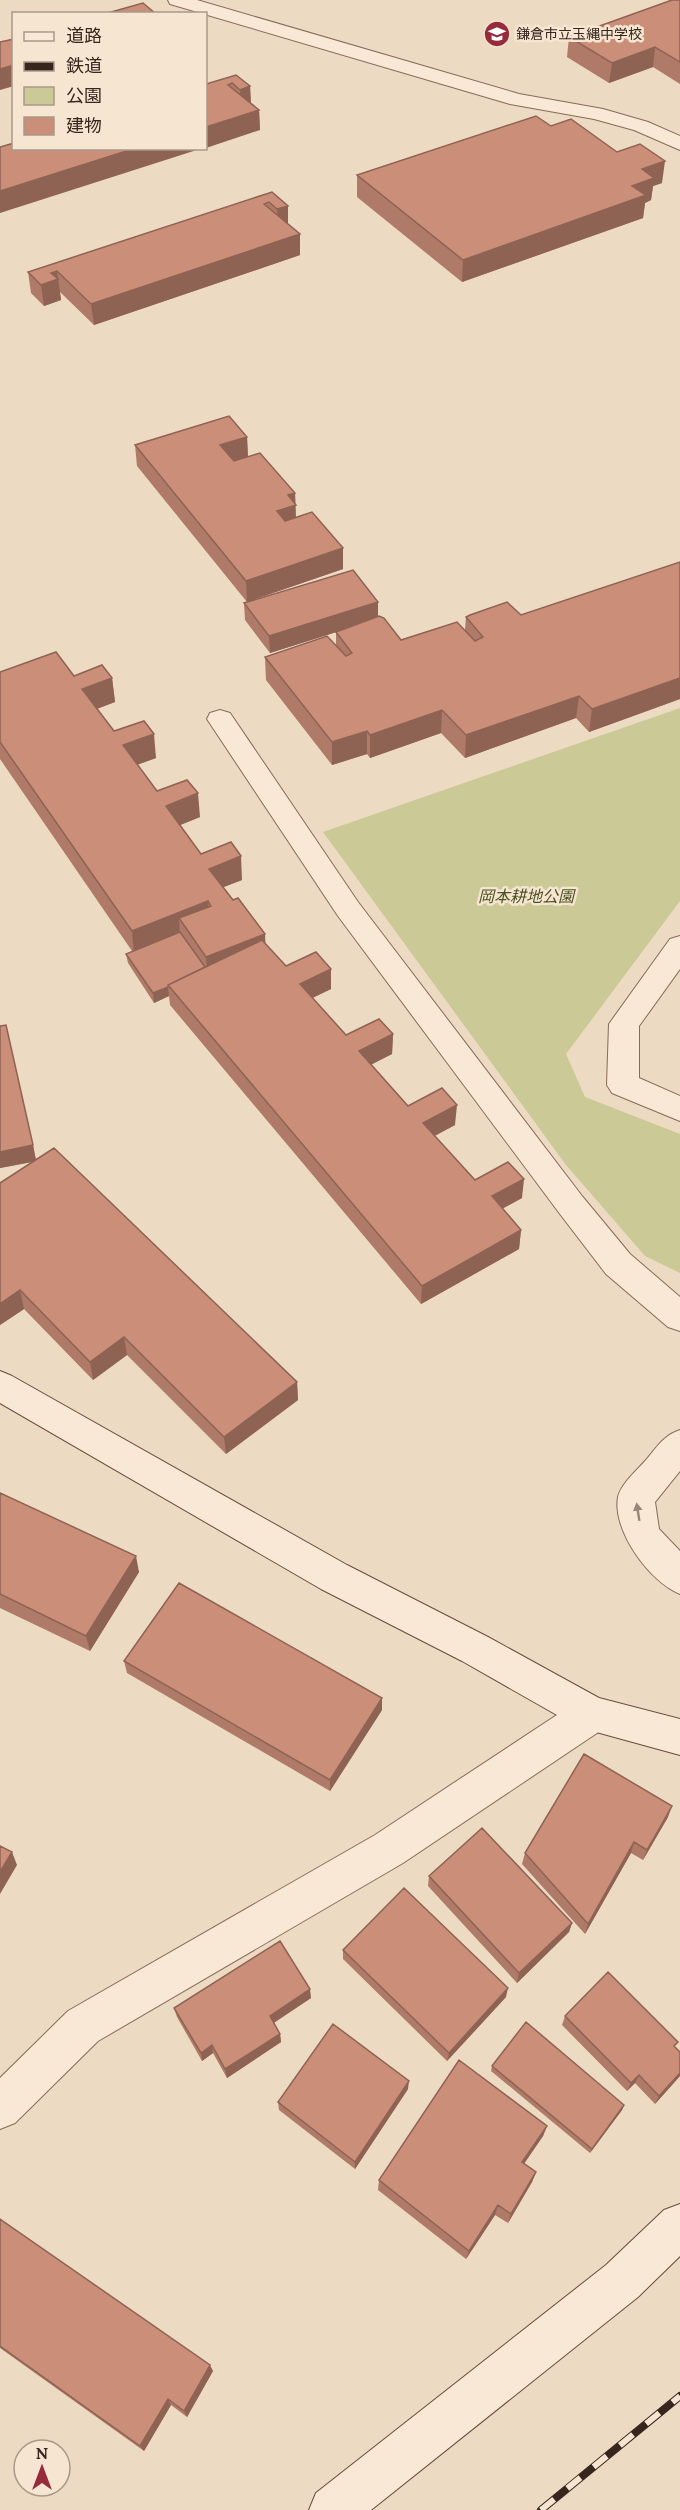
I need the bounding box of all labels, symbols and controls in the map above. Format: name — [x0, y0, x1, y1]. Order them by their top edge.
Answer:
legend — [12, 12, 207, 150]
school or university icon: 鎌倉市立玉縄中学校 — [482, 19, 512, 49]
text: 道路 — [66, 24, 102, 47]
place label: 鎌倉市立玉縄中学校 — [516, 25, 642, 43]
text: 鉄道 — [66, 54, 102, 77]
text: 公園 — [66, 84, 102, 107]
text: 建物 — [66, 114, 102, 137]
park label: 岡本耕地公園 — [478, 886, 576, 906]
one-way arrow — [634, 1503, 643, 1522]
north arrow — [12, 2438, 72, 2498]
text: N — [36, 2443, 48, 2463]

